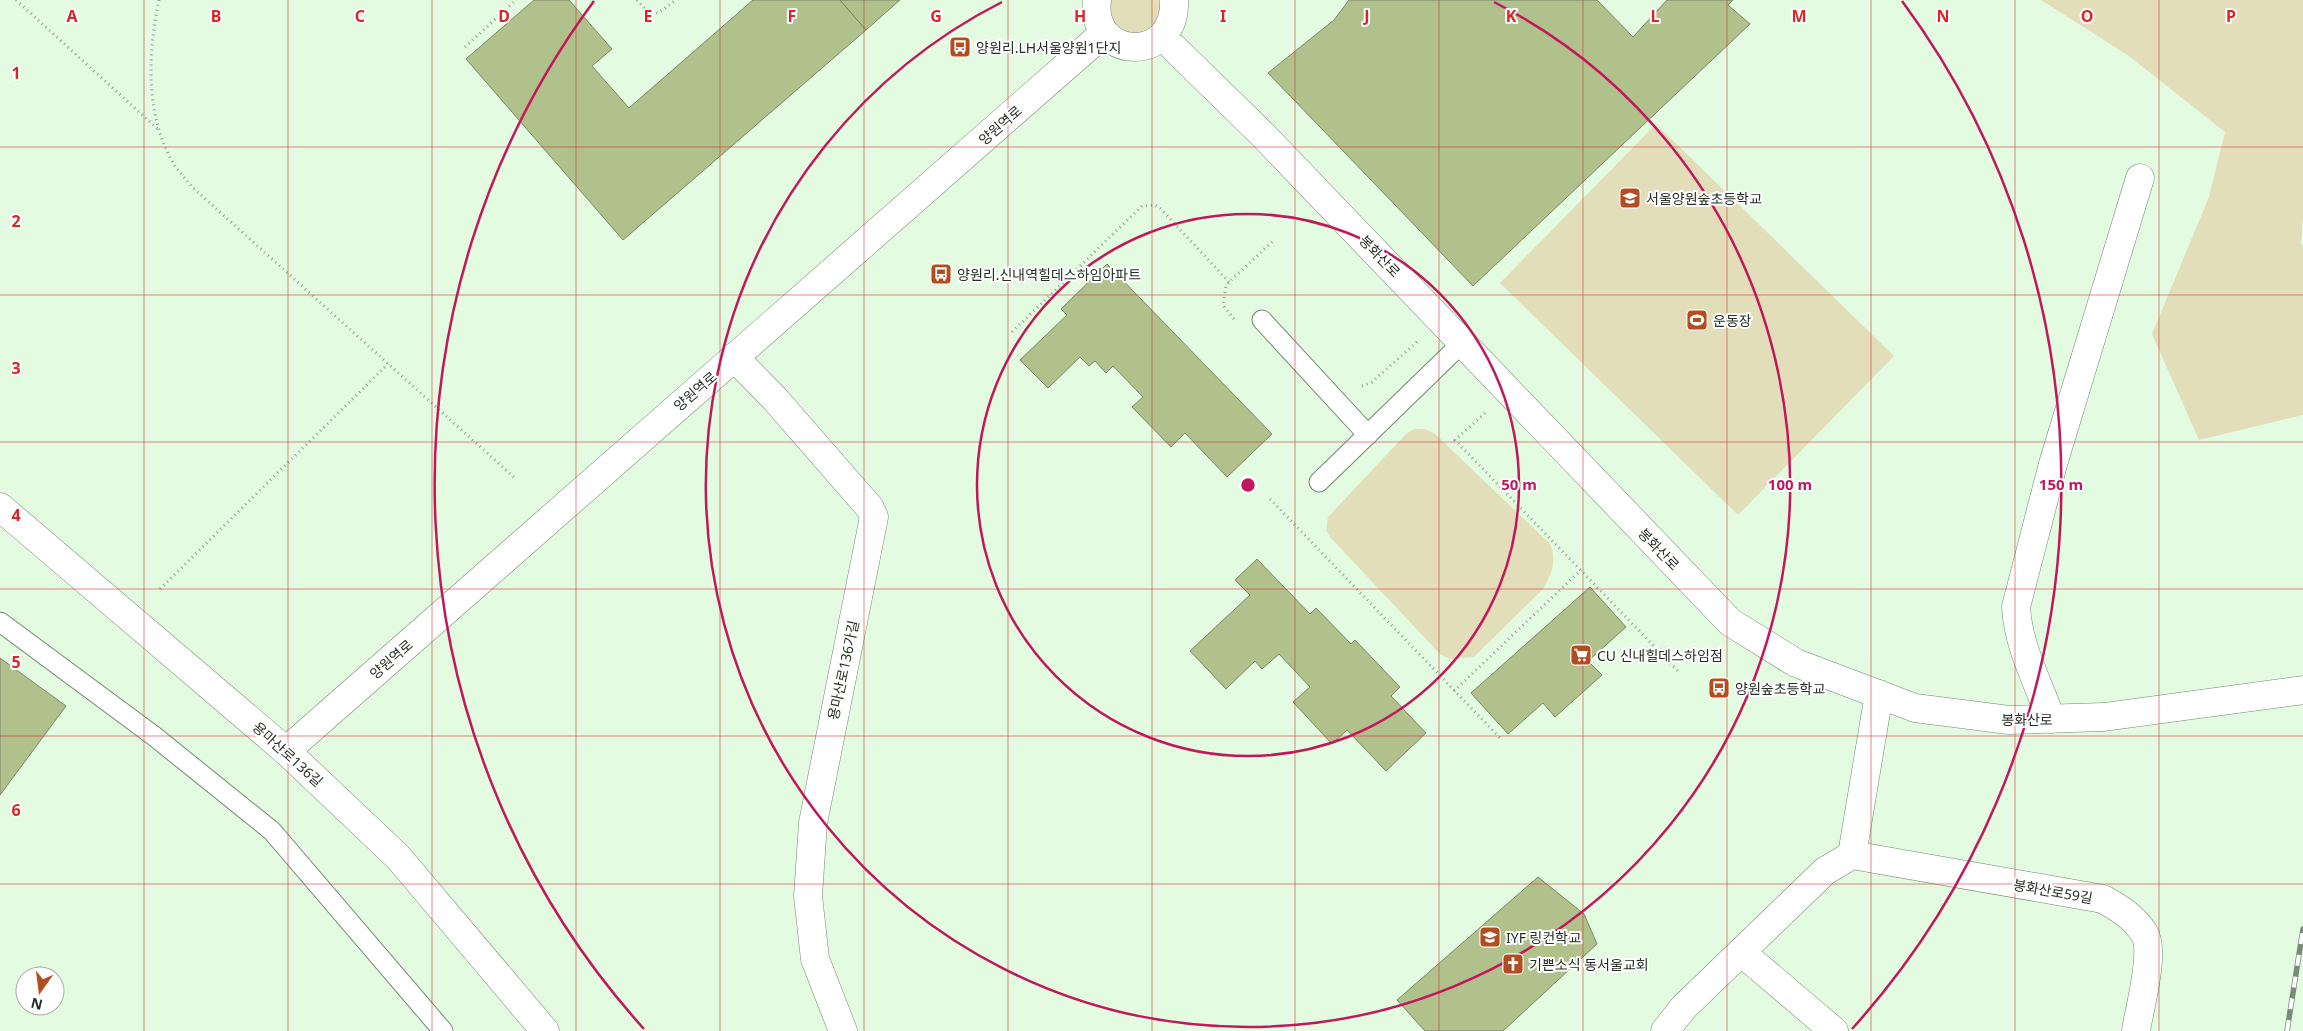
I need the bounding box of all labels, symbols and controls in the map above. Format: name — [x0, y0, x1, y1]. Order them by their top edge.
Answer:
text: A — [66, 5, 78, 27]
text: B — [211, 5, 221, 27]
text: C — [355, 5, 365, 27]
text: D — [498, 5, 510, 27]
text: E — [644, 5, 653, 27]
text: F — [788, 5, 796, 27]
text: G — [930, 5, 942, 27]
text: H — [1074, 5, 1086, 27]
text: I — [1220, 5, 1226, 27]
text: J — [1362, 5, 1370, 27]
text: K — [1506, 5, 1517, 27]
text: L — [1651, 5, 1660, 27]
text: M — [1791, 5, 1807, 27]
text: N — [1936, 5, 1950, 27]
text: O — [2081, 5, 2093, 27]
text: P — [2226, 5, 2236, 27]
bus stop icon: 양원리.LH서울양원1단지 — [948, 35, 972, 59]
place label: 양원리.LH서울양원1단지 — [976, 38, 1121, 57]
text: 1 — [11, 62, 21, 84]
street label: 양원역로 — [974, 101, 1026, 149]
school or university icon: 서울양원숲초등학교 — [1618, 186, 1642, 210]
place label: 서울양원숲초등학교 — [1646, 189, 1762, 208]
text: 2 — [11, 210, 21, 232]
street label: 봉화산로 — [1355, 231, 1405, 281]
bus stop icon: 양원리.신내역힐데스하임아파트 — [929, 262, 953, 286]
place label: 양원리.신내역힐데스하임아파트 — [957, 265, 1141, 284]
sports icon: 운동장 — [1685, 308, 1709, 332]
place label: 운동장 — [1713, 311, 1752, 330]
text: 3 — [11, 357, 21, 379]
street label: 양원역로 — [669, 367, 721, 415]
text: 50 m — [1501, 474, 1537, 494]
text: 100 m — [1768, 474, 1812, 494]
text: 150 m — [2039, 474, 2083, 494]
centre of rings — [1239, 476, 1257, 494]
text: 4 — [11, 504, 21, 526]
street label: 봉화산로 — [1634, 524, 1684, 574]
street label: 용마산로136가길 — [823, 618, 863, 722]
street label: 양원역로 — [365, 635, 417, 683]
supermarket icon: CU 신내힐데스하임점 — [1569, 643, 1593, 667]
place label: CU 신내힐데스하임점 — [1597, 646, 1723, 665]
text: 5 — [11, 651, 21, 673]
bus stop icon: 양원숲초등학교 — [1707, 676, 1731, 700]
place label: 양원숲초등학교 — [1735, 679, 1825, 698]
street label: 봉화산로 — [2001, 710, 2053, 729]
street label: 용마산로136길 — [249, 717, 327, 791]
text: 6 — [11, 799, 21, 821]
street label: 봉화산로59길 — [2012, 875, 2094, 907]
school or university icon: IYF 링컨학교 — [1478, 925, 1502, 949]
place label: IYF 링컨학교 — [1506, 928, 1581, 947]
church icon: 기쁜소식 동서울교회 — [1501, 952, 1525, 976]
place label: 기쁜소식 동서울교회 — [1529, 955, 1649, 974]
north arrow — [15, 966, 65, 1016]
text: N — [29, 994, 45, 1015]

